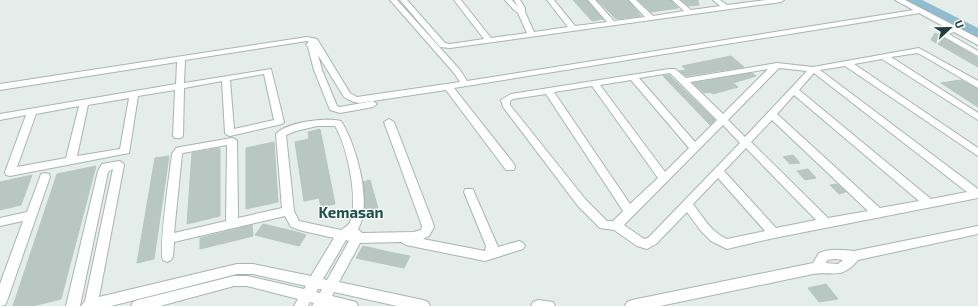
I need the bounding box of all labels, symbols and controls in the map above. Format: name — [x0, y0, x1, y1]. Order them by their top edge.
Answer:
north arrow — [930, 8, 970, 48]
text: U — [952, 18, 967, 30]
district label: Kemasan — [318, 203, 384, 221]

